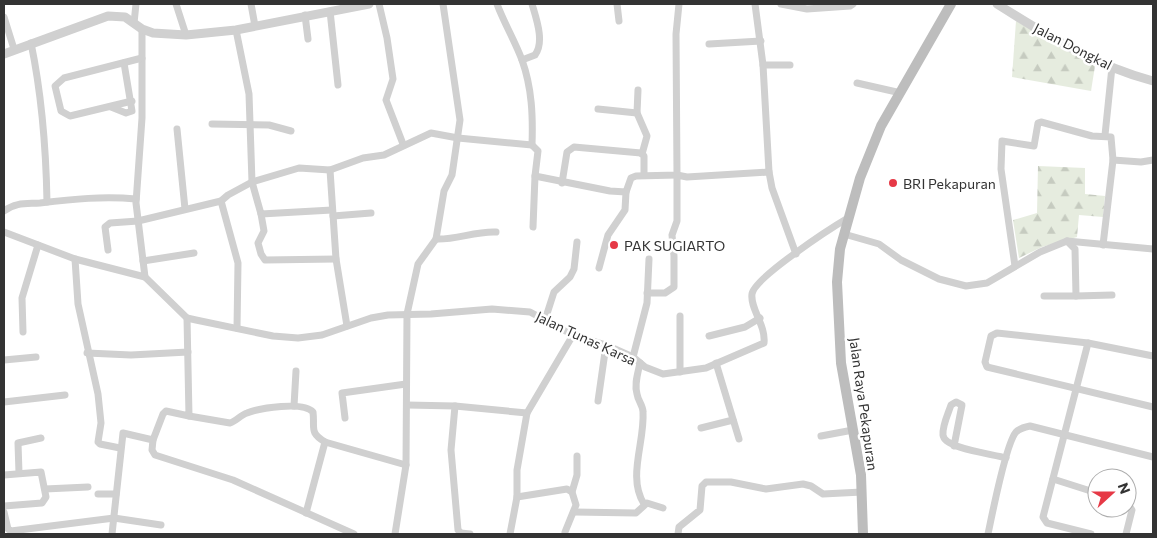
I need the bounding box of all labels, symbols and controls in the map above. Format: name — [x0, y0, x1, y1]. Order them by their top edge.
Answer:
street label: Jalan Dongkal — [1031, 19, 1115, 73]
place label: BRI Pekapuran — [903, 175, 996, 192]
marker: BRI Pekapuran — [887, 177, 899, 189]
place label: PAK SUGIARTO — [624, 237, 725, 254]
marker: PAK SUGIARTO — [608, 239, 620, 251]
street label: Jalan Tunas Karsa — [533, 307, 639, 369]
street label: Jalan Raya Pekapuran — [846, 336, 882, 472]
north arrow — [1087, 468, 1137, 518]
text: N — [1115, 480, 1134, 496]

